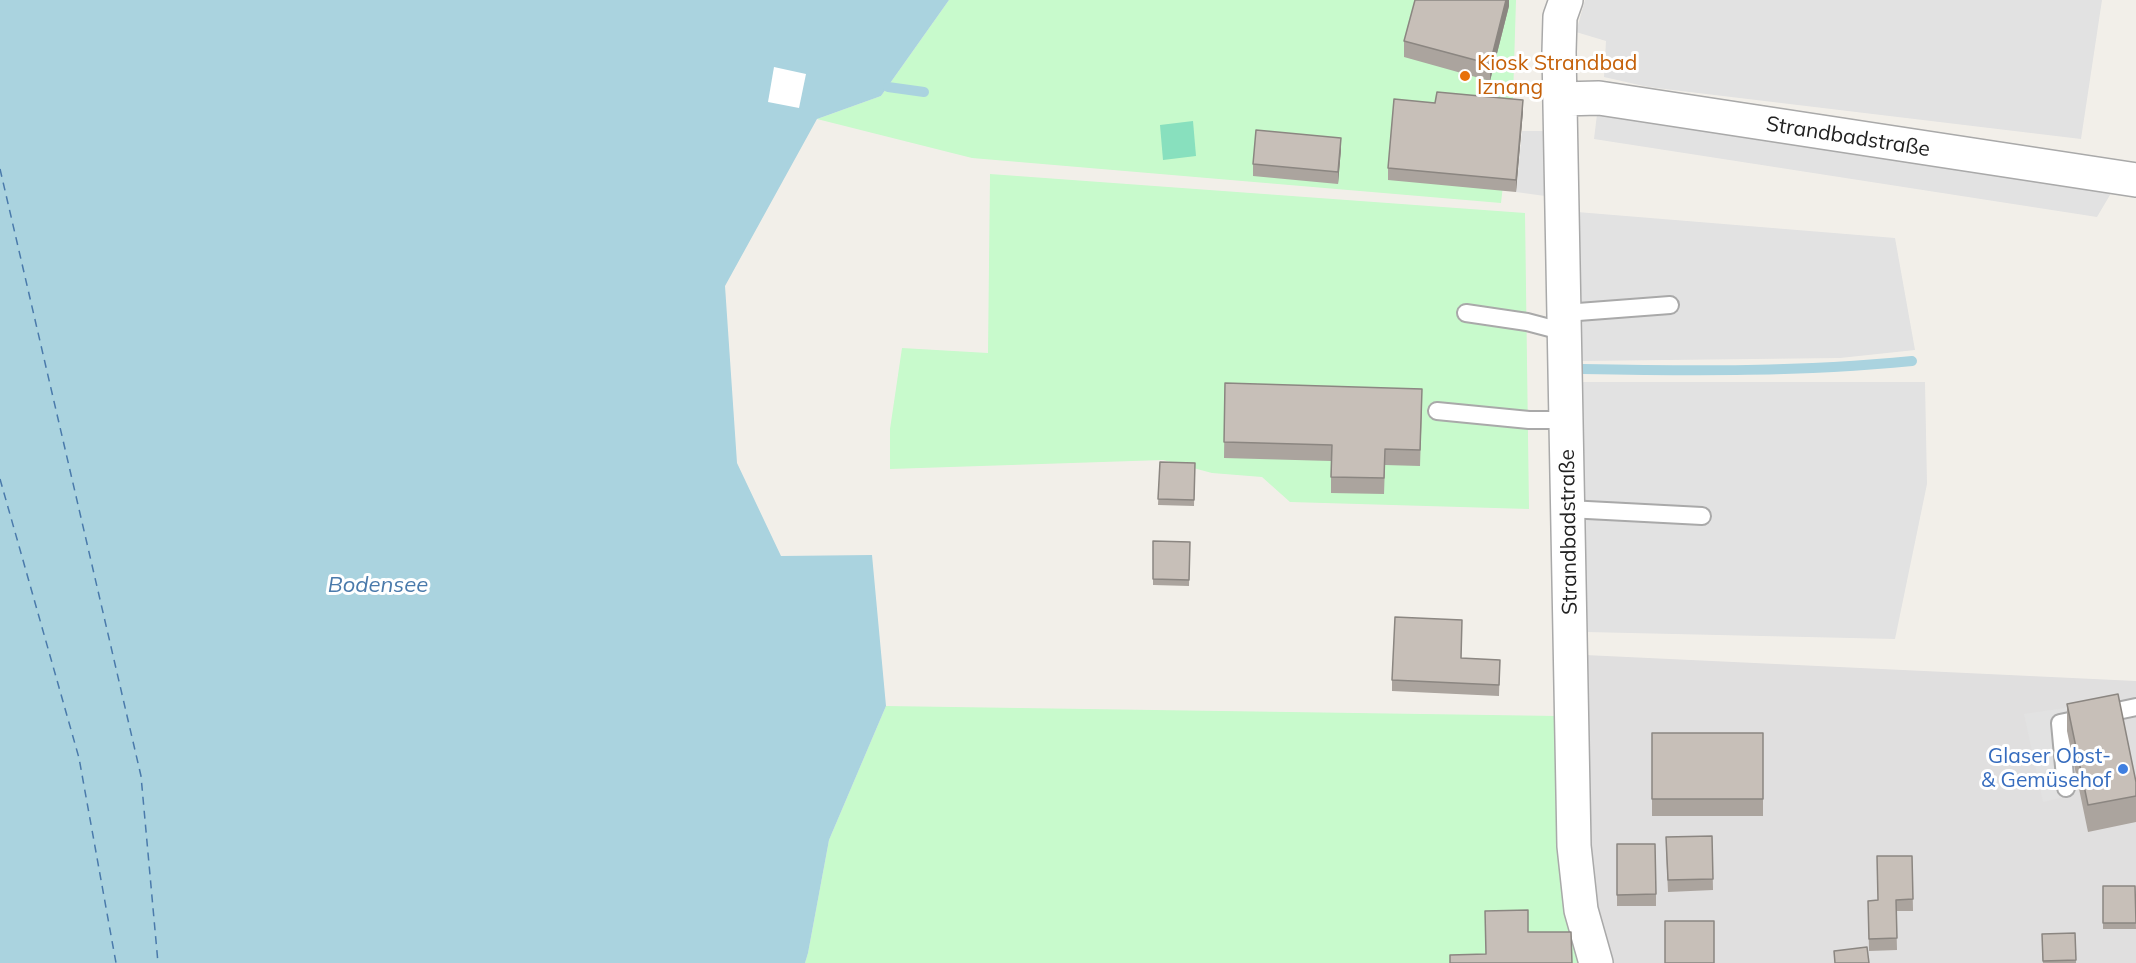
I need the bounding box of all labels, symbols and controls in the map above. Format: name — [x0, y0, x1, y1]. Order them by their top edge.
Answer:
place label: Kiosk Strandbad Iznang — [1477, 51, 1637, 101]
marker: Kiosk Strandbad Iznang — [1458, 69, 1472, 83]
street label: Strandbadstraße — [1764, 112, 1932, 162]
street label: Strandbadstraße — [1555, 449, 1583, 615]
water label: Bodensee — [328, 572, 428, 598]
place label: Glaser Obst- & Gemüsehof — [1981, 744, 2111, 794]
marker: Glaser Obst- & Gemüsehof — [2116, 762, 2130, 776]

